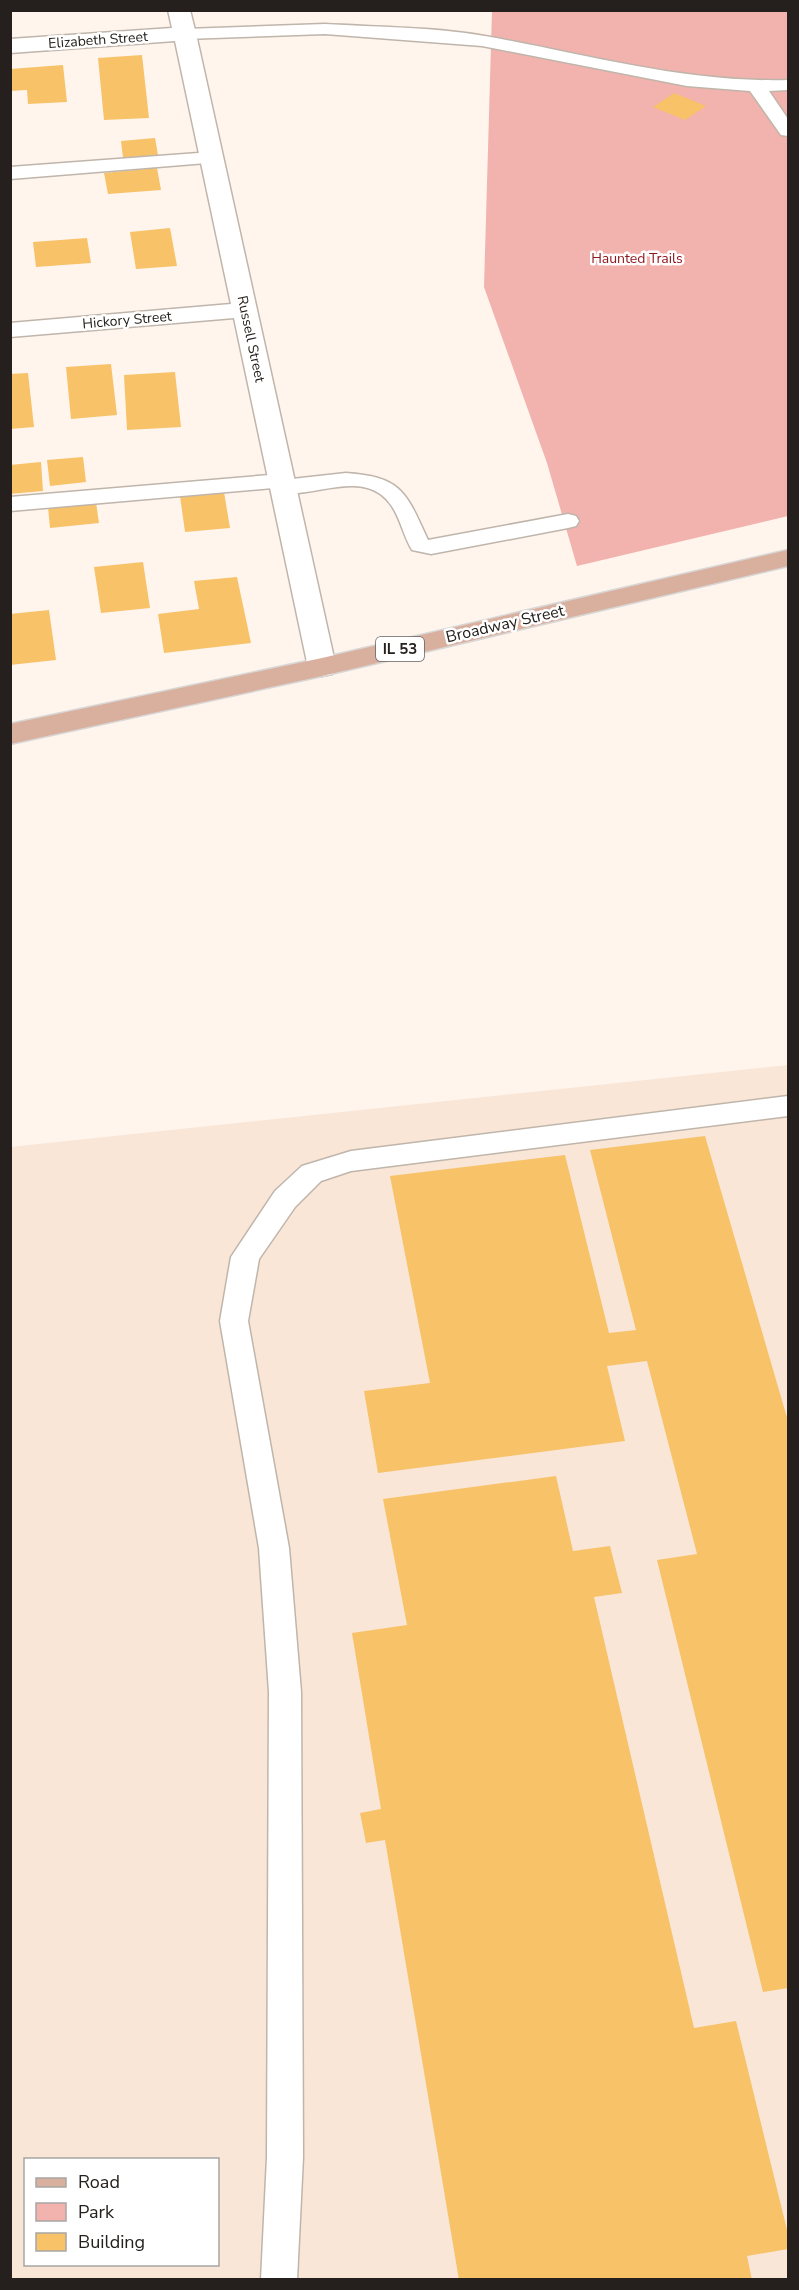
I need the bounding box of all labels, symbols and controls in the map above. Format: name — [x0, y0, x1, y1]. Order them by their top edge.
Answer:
street label: Elizabeth Street — [48, 27, 148, 53]
park label: Haunted Trails — [591, 249, 683, 268]
street label: Russell Street — [233, 294, 269, 384]
street label: Hickory Street — [82, 307, 172, 333]
street label: Broadway Street — [444, 600, 567, 648]
road number: IL 53 — [376, 637, 424, 661]
legend — [24, 2158, 219, 2266]
text: Road — [78, 2170, 120, 2194]
text: Park — [78, 2200, 115, 2224]
text: Building — [78, 2230, 145, 2254]

